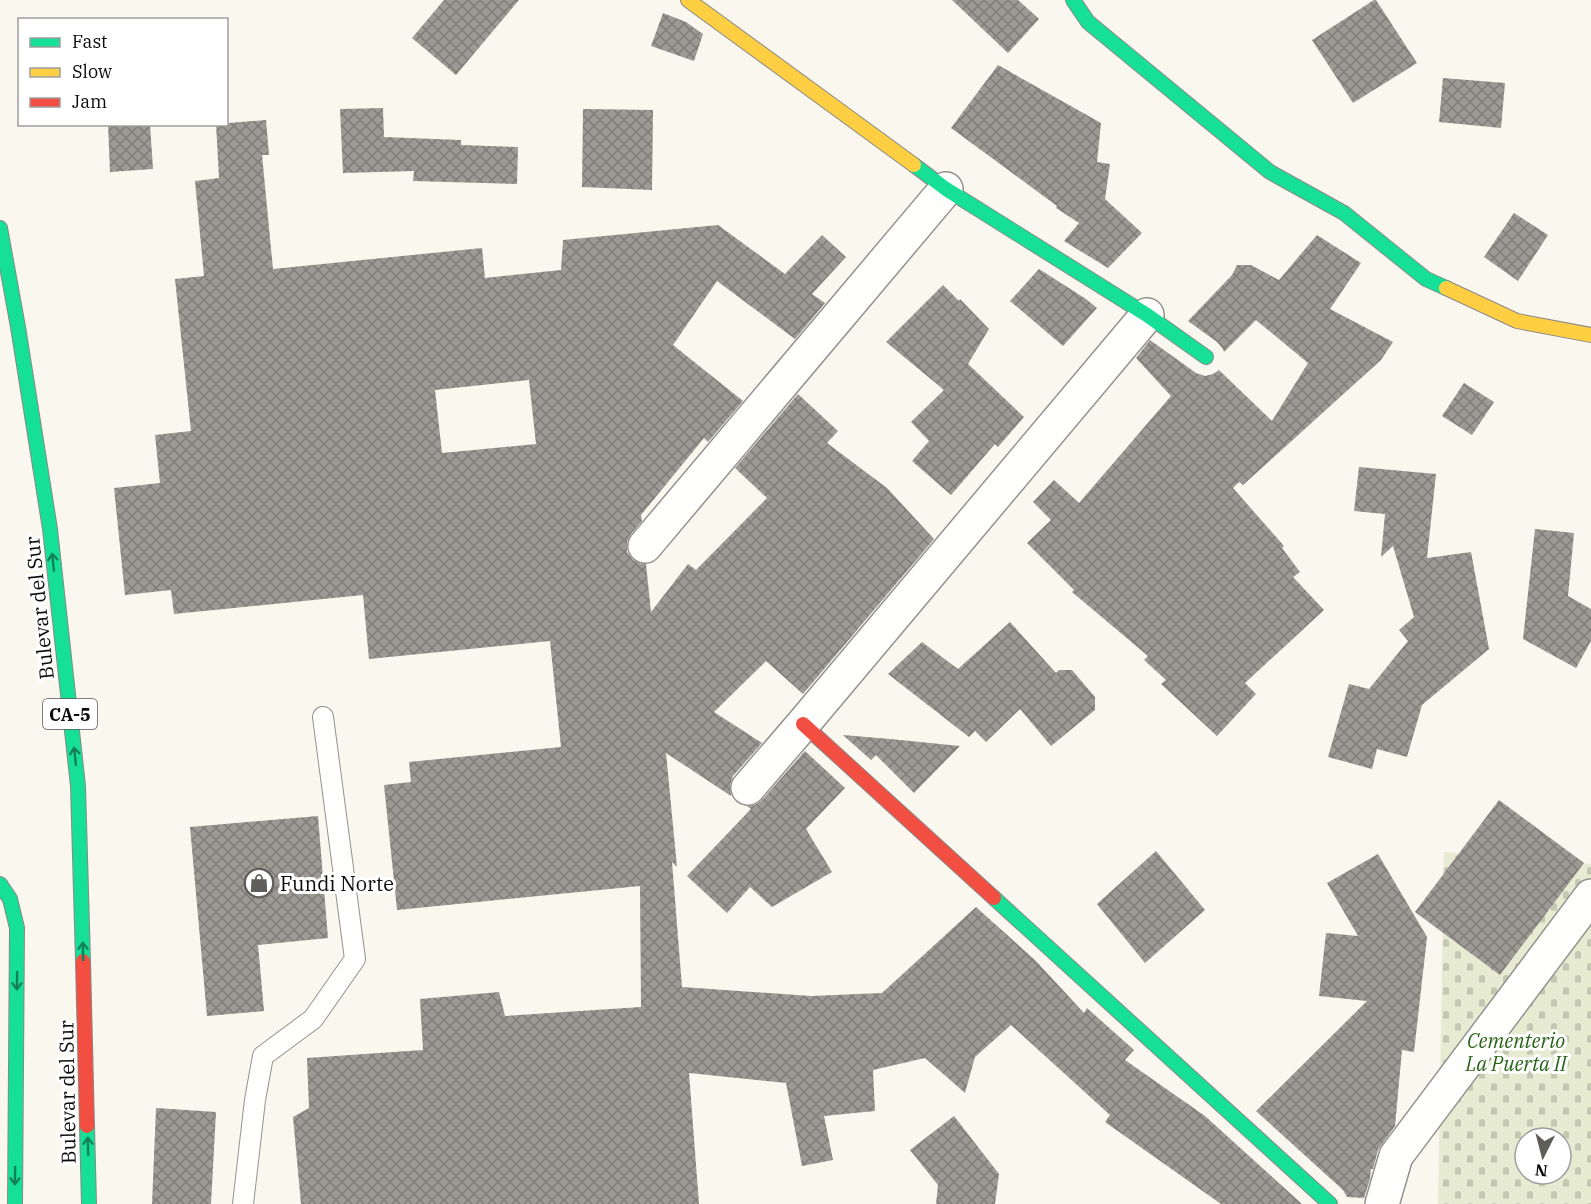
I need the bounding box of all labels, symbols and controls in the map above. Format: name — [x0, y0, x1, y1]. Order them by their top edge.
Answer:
legend — [18, 18, 228, 126]
text: Fast — [72, 30, 107, 53]
text: Slow — [72, 60, 112, 83]
text: Jam — [72, 90, 107, 113]
street label: Bulevar del Sur — [18, 535, 60, 681]
one-way arrow — [48, 553, 59, 572]
road number: CA-5 — [43, 699, 97, 729]
one-way arrow — [69, 746, 80, 766]
shop icon: Fundi Norte — [243, 867, 275, 899]
place label: Fundi Norte — [280, 870, 394, 897]
one-way arrow — [77, 941, 88, 961]
one-way arrow — [11, 971, 22, 991]
street label: Bulevar del Sur — [52, 1020, 82, 1164]
park label: Cementerio La Puerta II — [1464, 1027, 1568, 1077]
north arrow — [1513, 1126, 1573, 1186]
one-way arrow — [82, 1136, 93, 1156]
text: N — [1534, 1160, 1549, 1182]
one-way arrow — [9, 1166, 21, 1186]

